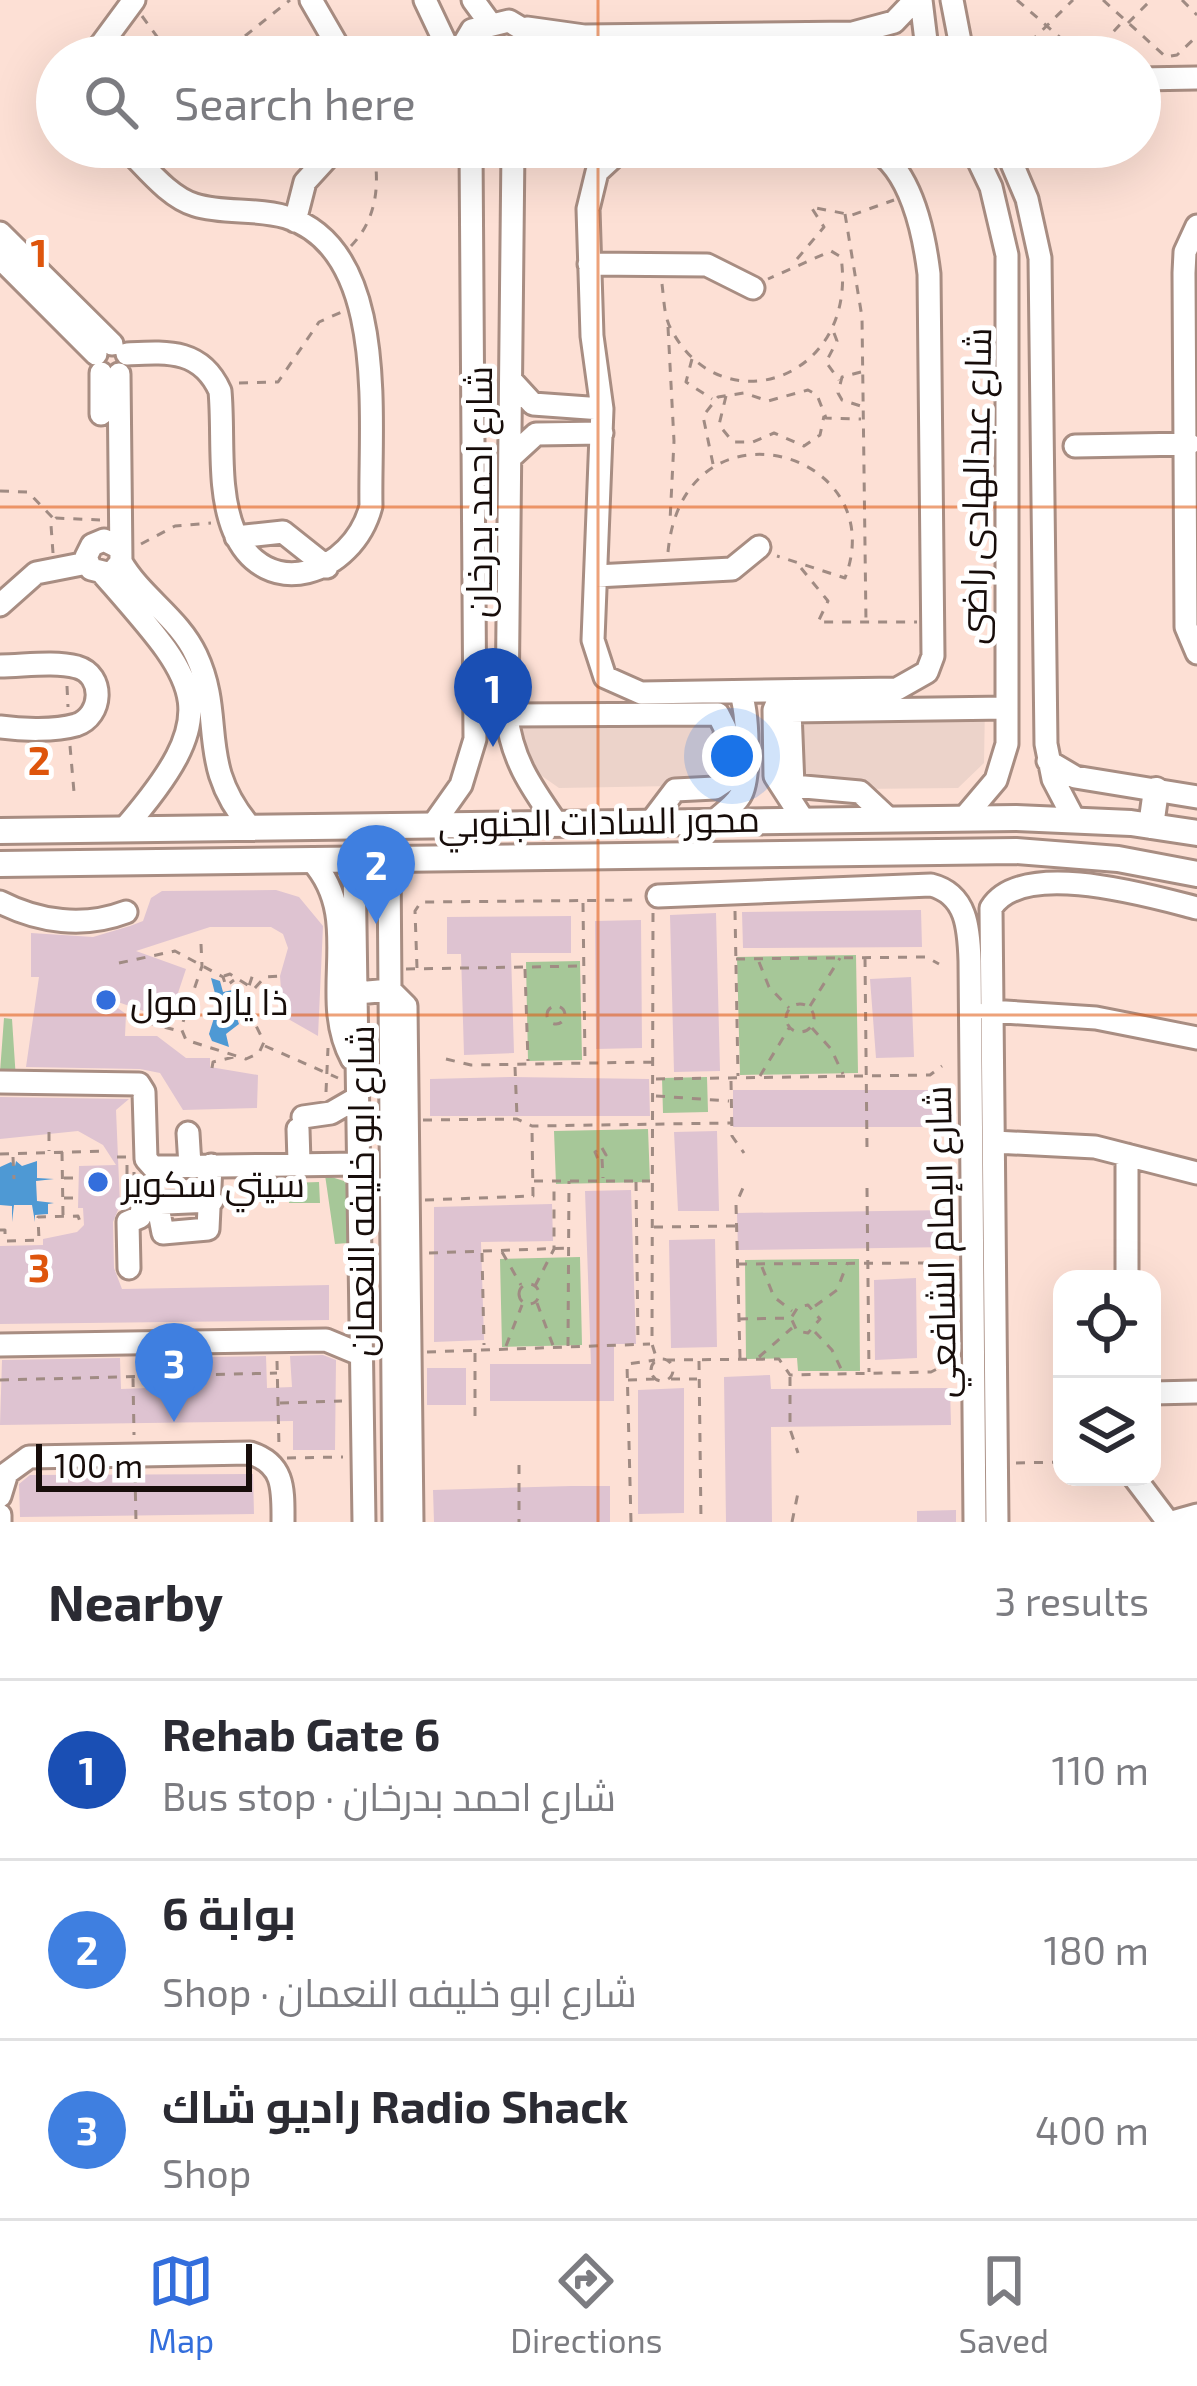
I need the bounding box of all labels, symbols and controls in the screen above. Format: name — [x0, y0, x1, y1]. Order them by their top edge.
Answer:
search box — [36, 36, 1161, 168]
icon: search — [78, 69, 144, 135]
text: Search here — [174, 75, 416, 129]
text: 1 — [31, 228, 47, 275]
street label: شارع عبدالهادى راضى — [950, 327, 1003, 645]
street label: شارع احمد بدرخان — [456, 366, 504, 618]
pin: 1 — [454, 648, 532, 747]
your location — [702, 726, 762, 786]
text: 2 — [28, 736, 50, 783]
street label: محور السادات الجنوبي — [438, 796, 760, 853]
pin: 2 — [337, 825, 415, 924]
place label: ذا يارد مول — [130, 979, 288, 1024]
marker: ذا يارد مول — [93, 987, 119, 1013]
street label: شارع ابو خليفه النعمان — [338, 1025, 386, 1357]
street label: شارع الإمام الشافعي — [915, 1085, 972, 1399]
place label: سيتي سكوير — [120, 1161, 305, 1213]
marker: سيتي سكوير — [85, 1169, 111, 1195]
text: 3 — [28, 1243, 50, 1290]
map controls — [1053, 1270, 1161, 1486]
button: locate — [1053, 1270, 1161, 1378]
pin: 3 — [135, 1323, 213, 1422]
button: layers — [1053, 1378, 1161, 1486]
scale bar — [36, 1438, 252, 1491]
text: 100 m — [54, 1445, 143, 1485]
text: Nearby — [48, 1570, 223, 1631]
text: 3 results — [995, 1577, 1149, 1624]
text: Rehab Gate 6 — [162, 1706, 440, 1760]
text: 1 — [79, 1746, 95, 1793]
text: 110 m — [1052, 1746, 1149, 1793]
text: Bus stop · شارع احمد بدرخان — [162, 1772, 616, 1819]
text: بوابة 6 — [162, 1885, 296, 1939]
text: 2 — [76, 1926, 98, 1973]
text: 180 m — [1043, 1926, 1149, 1973]
text: Shop · شارع ابو خليفه النعمان — [162, 1968, 637, 2015]
text: راديو شاك Radio Shack — [162, 2078, 628, 2132]
text: 3 — [76, 2106, 98, 2153]
text: 400 m — [1035, 2106, 1149, 2153]
text: Shop — [162, 2149, 251, 2196]
tab: Map — [148, 2248, 214, 2360]
tab: Directions — [510, 2248, 662, 2360]
tab: Saved — [958, 2248, 1049, 2360]

